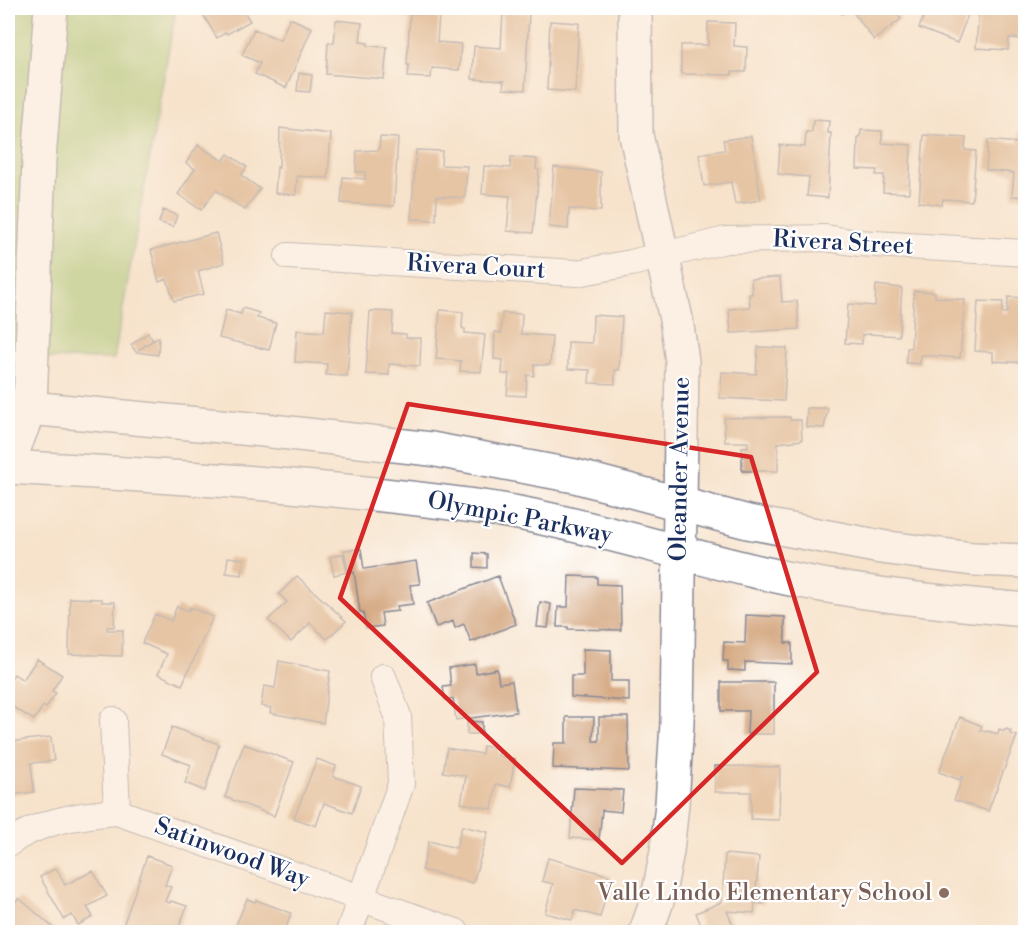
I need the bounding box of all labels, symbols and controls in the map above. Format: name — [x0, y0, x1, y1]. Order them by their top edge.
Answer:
street label: Rivera Street — [772, 224, 915, 262]
street label: Rivera Court — [406, 248, 547, 286]
street label: Oleander Avenue — [663, 376, 697, 562]
street label: Olympic Parkway — [425, 485, 615, 551]
street label: Satinwood Way — [151, 811, 314, 895]
place label: Valle Lindo Elementary School — [596, 878, 932, 908]
marker: Valle Lindo Elementary School — [937, 886, 951, 900]

